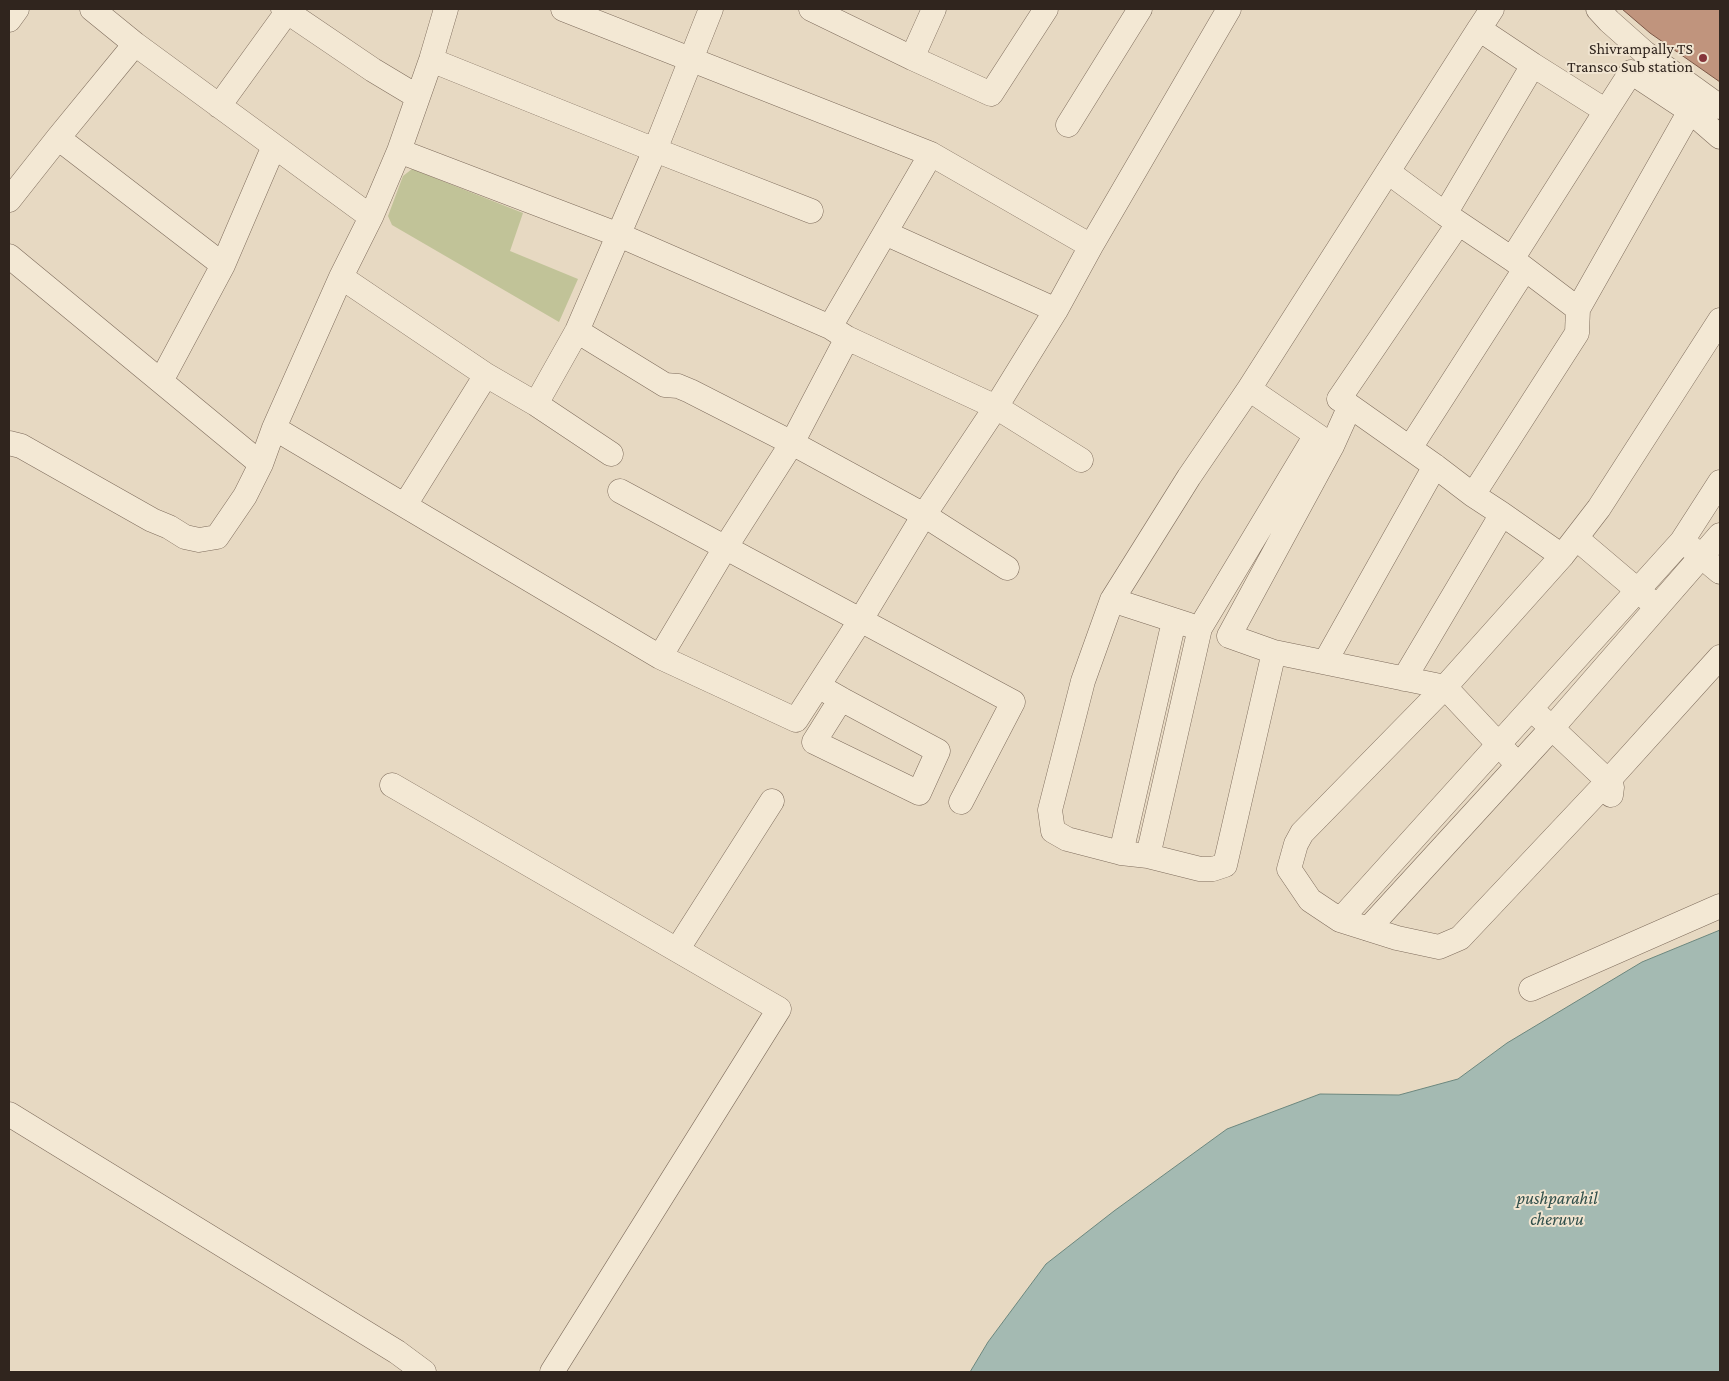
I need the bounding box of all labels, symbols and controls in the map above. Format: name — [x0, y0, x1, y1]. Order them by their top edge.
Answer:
place label: Shivrampally TS Transco Sub station — [1567, 39, 1693, 77]
marker: Shivrampally TS Transco Sub station — [1697, 52, 1709, 64]
water label: pushparahil cheruvu — [1516, 1187, 1598, 1230]

